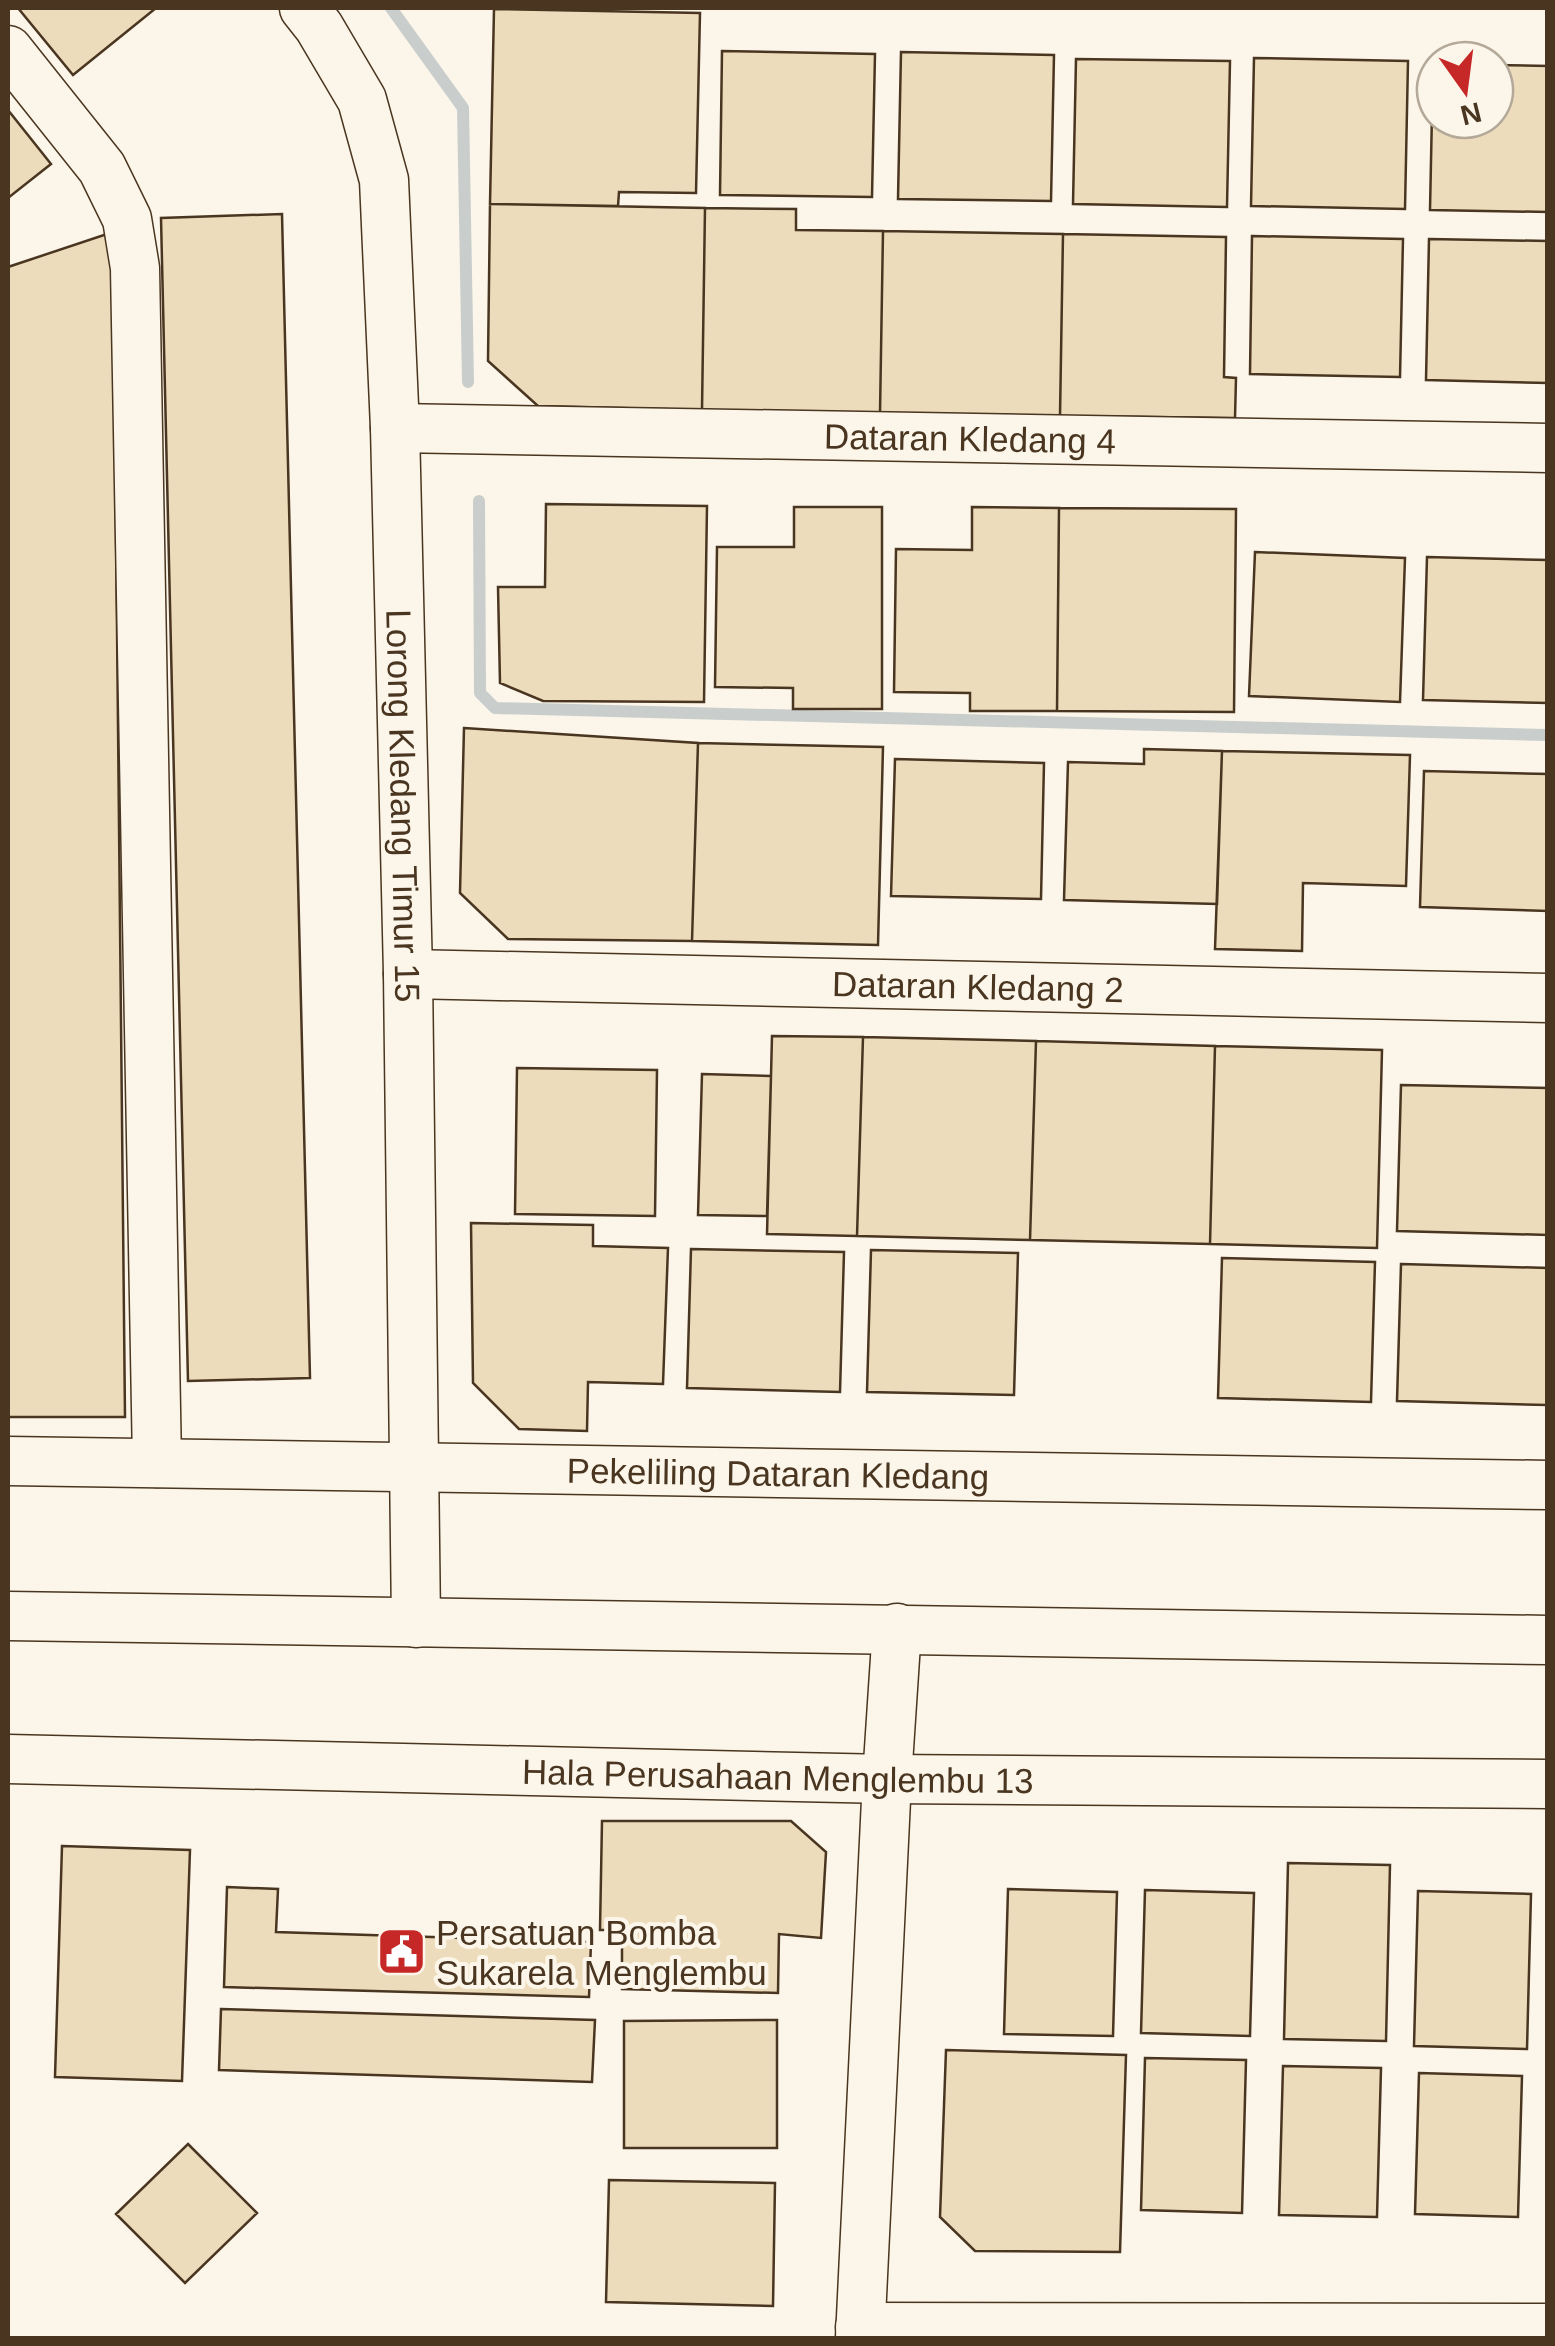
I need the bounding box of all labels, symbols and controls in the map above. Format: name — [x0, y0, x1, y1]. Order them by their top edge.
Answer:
north arrow — [1415, 40, 1515, 140]
text: N — [1457, 96, 1484, 131]
street label: Dataran Kledang 4 — [824, 416, 1116, 460]
street label: Lorong Kledang Timur 15 — [380, 609, 428, 1003]
street label: Dataran Kledang 2 — [832, 963, 1124, 1009]
street label: Pekeliling Dataran Kledang — [566, 1450, 989, 1496]
street label: Hala Perusahaan Menglembu 13 — [522, 1751, 1034, 1800]
place label: Persatuan Bomba Sukarela Menglembu — [436, 1913, 767, 1992]
public building icon: Persatuan Bomba Sukarela Menglembu — [375, 1926, 427, 1978]

